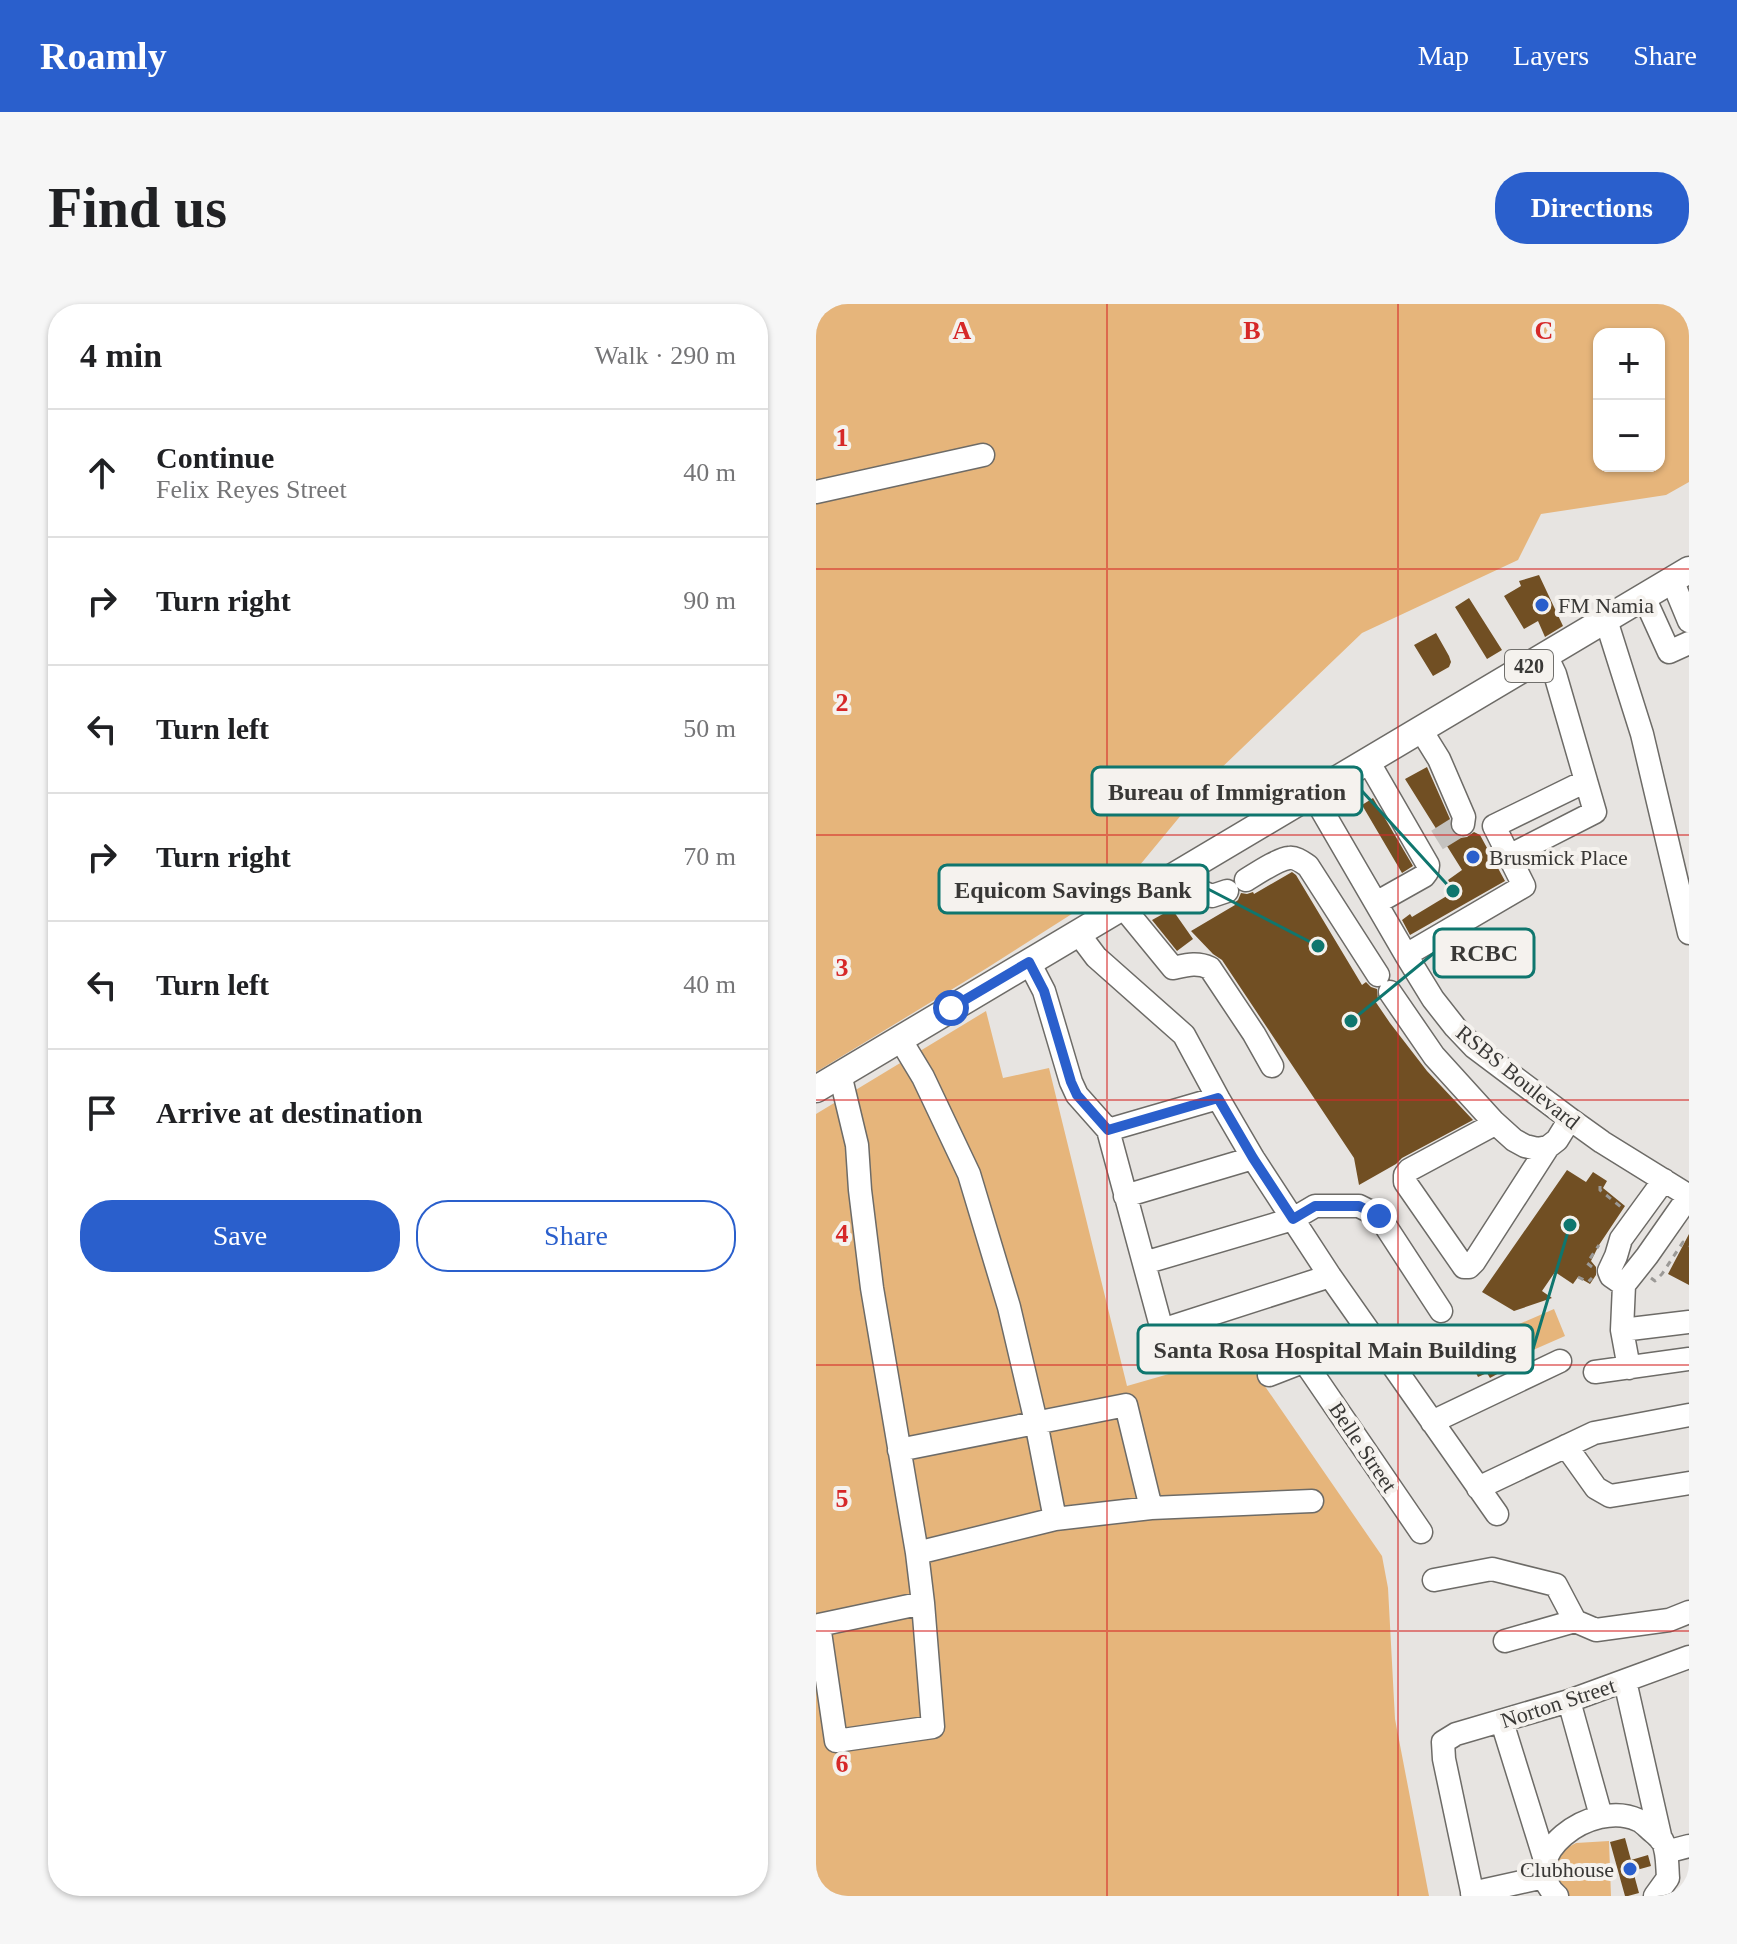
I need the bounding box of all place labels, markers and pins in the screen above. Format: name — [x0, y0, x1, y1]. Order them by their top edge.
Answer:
place label: FM Namia — [1558, 593, 1654, 618]
marker: FM Namia — [1533, 596, 1551, 614]
callout: Bureau of Immigration — [1092, 767, 1362, 815]
place label: Brusmick Place — [1489, 845, 1628, 870]
marker: Brusmick Place — [1464, 848, 1482, 866]
callout: Equicom Savings Bank — [939, 865, 1208, 913]
callout: RCBC — [1434, 929, 1534, 977]
callout: Santa Rosa Hospital Main Building — [1138, 1325, 1533, 1373]
place label: Clubhouse — [1520, 1857, 1614, 1882]
marker: Clubhouse — [1621, 1860, 1639, 1878]

